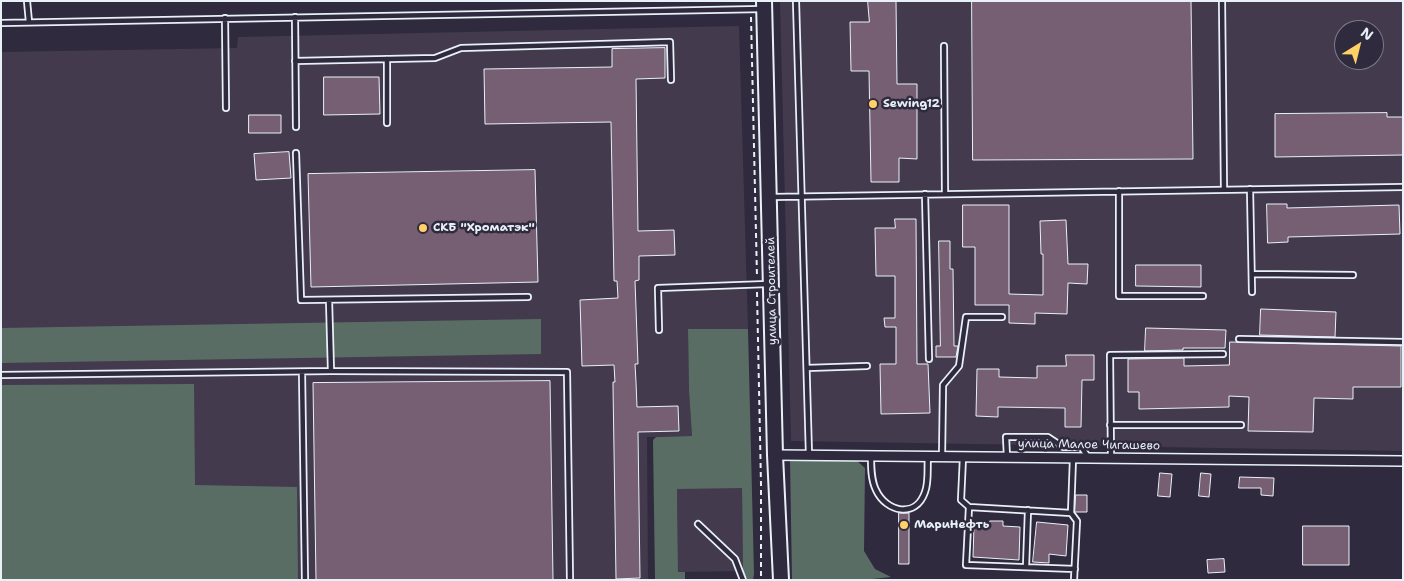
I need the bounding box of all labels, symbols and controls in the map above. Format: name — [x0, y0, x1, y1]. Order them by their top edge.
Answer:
north arrow — [1334, 20, 1384, 70]
text: N — [1357, 23, 1377, 44]
place label: Sewing12 — [883, 97, 940, 111]
marker: Sewing12 — [867, 98, 879, 110]
place label: СКБ "Хроматэк" — [433, 221, 535, 235]
marker: СКБ "Хроматэк" — [417, 222, 429, 234]
street label: улица Строителей — [764, 237, 780, 345]
street label: улица Малое Чигашево — [1018, 437, 1160, 453]
place label: МариНефть — [914, 518, 989, 532]
marker: МариНефть — [898, 519, 910, 531]

